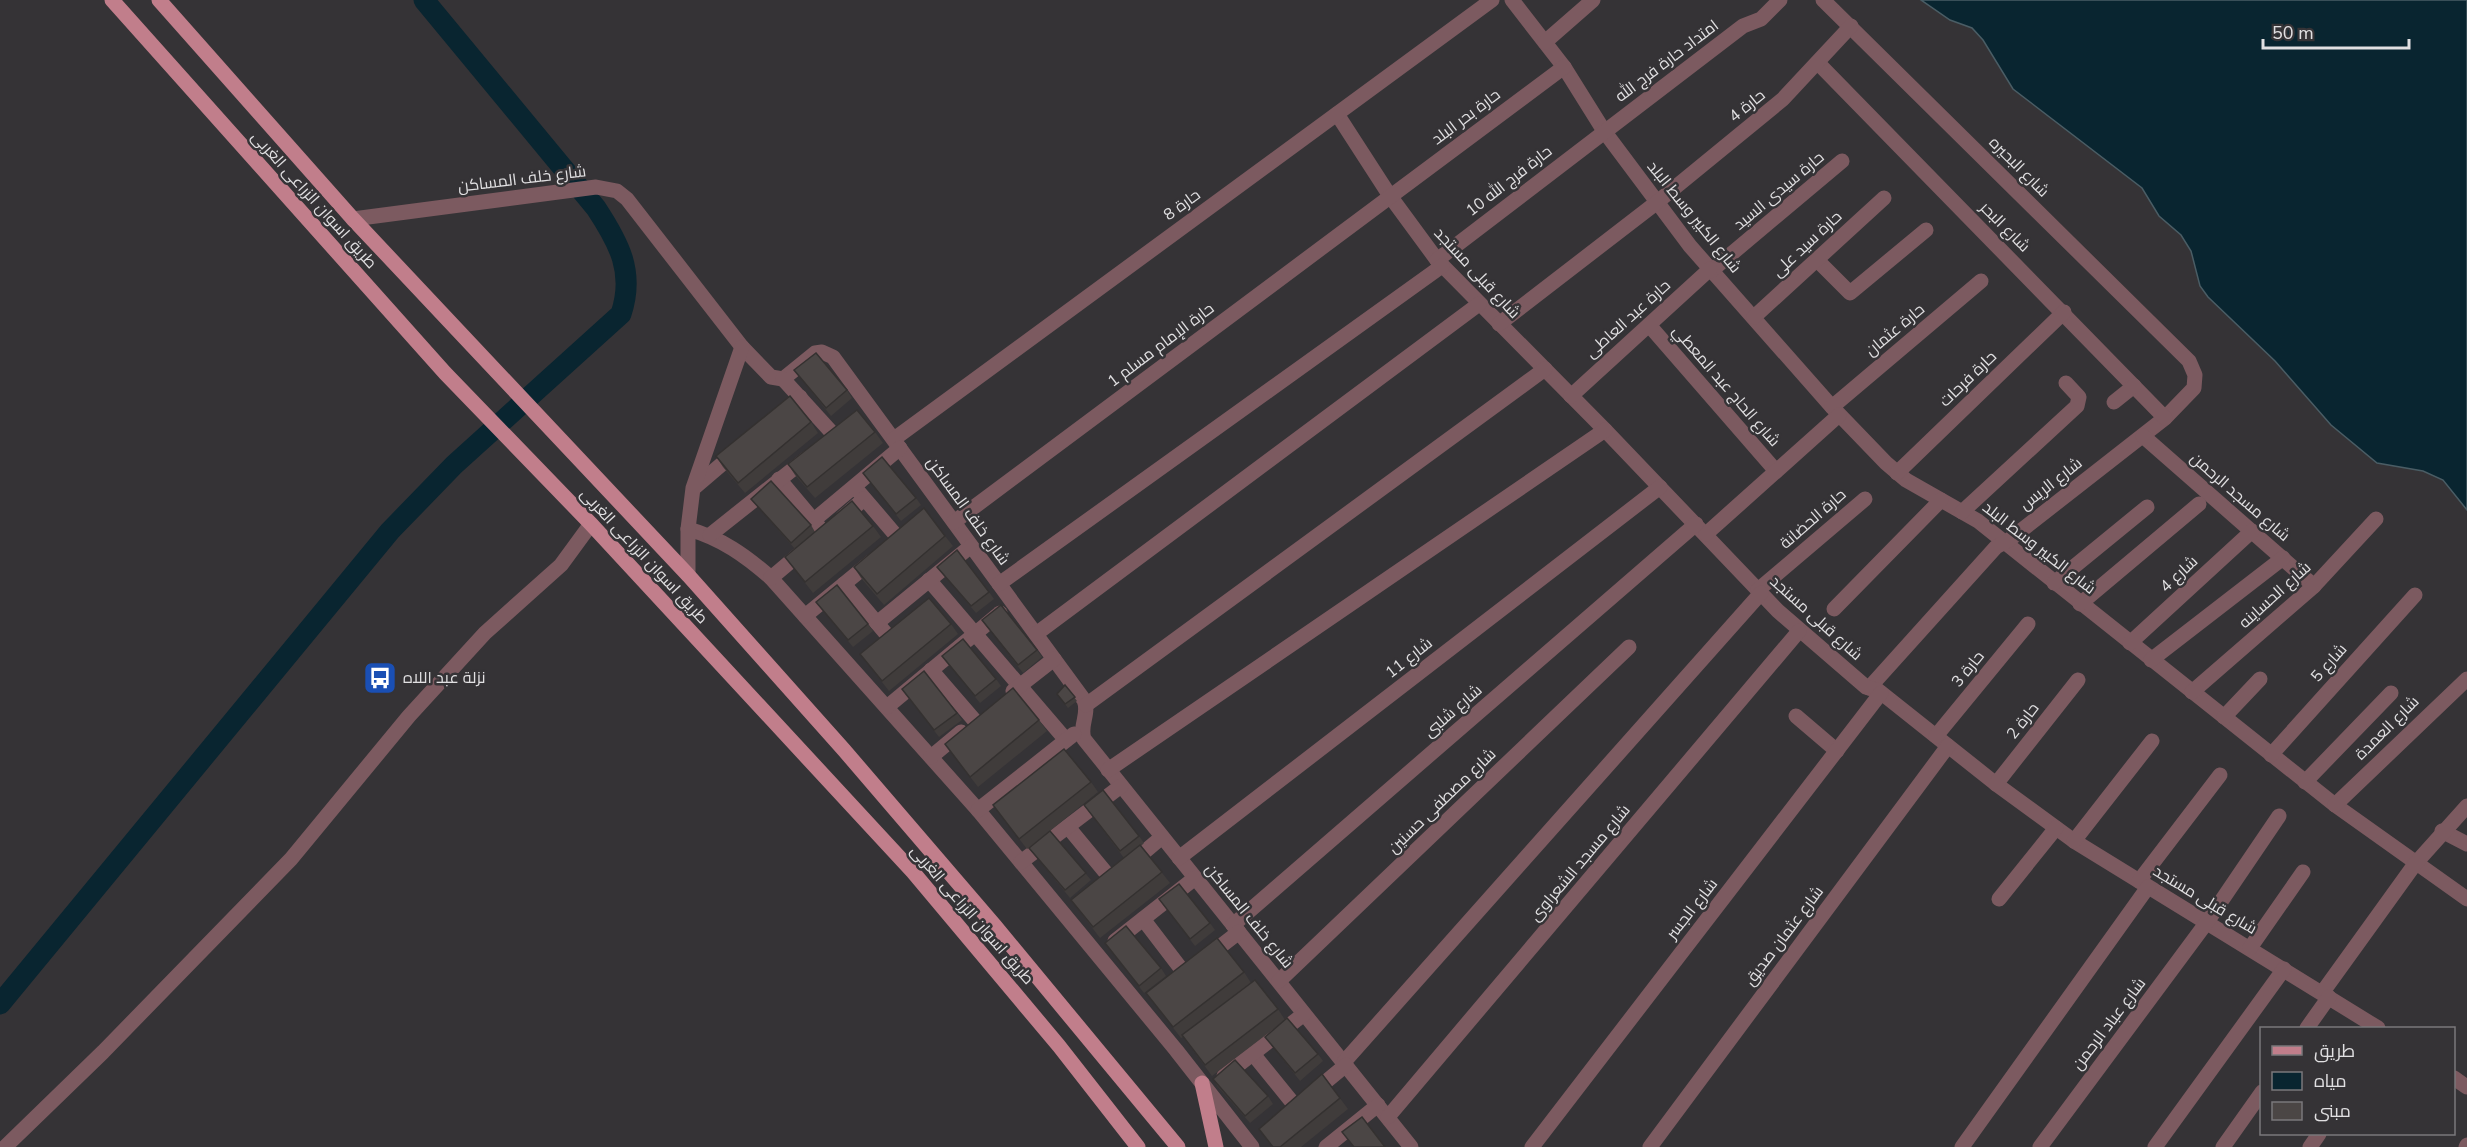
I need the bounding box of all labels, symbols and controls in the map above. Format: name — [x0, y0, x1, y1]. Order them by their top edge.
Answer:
scale bar — [2263, 12, 2408, 50]
street label: امتداد حارة فرج الله — [1611, 15, 1723, 107]
text: 50 m — [2272, 21, 2314, 45]
street label: حارة بحر البلد — [1427, 84, 1505, 150]
street label: حارة 4 — [1724, 85, 1770, 127]
street label: طريق اسوان الزراعى الغربى — [246, 126, 382, 274]
street label: شارع البحيره — [1984, 132, 2054, 202]
street label: حارة فرج الله 10 — [1461, 140, 1557, 222]
street label: حارة سيدى السيد — [1729, 147, 1829, 235]
street label: شارع الكبير وسط البلد — [1642, 156, 1746, 278]
street label: شارع خلف المساكن — [457, 160, 587, 198]
street label: حارة 8 — [1159, 184, 1205, 226]
street label: شارع البحر — [1974, 196, 2035, 257]
street label: حارة سيد على — [1767, 206, 1847, 282]
street label: شارع قبلى مستجد — [1429, 223, 1525, 323]
street label: حارة عبد العاطى — [1581, 275, 1675, 363]
street label: حارة الإمام مسلم 1 — [1103, 298, 1219, 392]
street label: حارة عثمان — [1860, 299, 1930, 361]
street label: شارع الحاج عبد المعطي — [1666, 321, 1785, 453]
street label: حارة فرحات — [1934, 346, 2002, 412]
street label: شارع مسجد الرحمن — [2185, 447, 2295, 547]
street label: شارع خلف المساكن — [921, 452, 1015, 570]
street label: شارع الريس — [2015, 453, 2087, 515]
street label: طريق اسوان الزراعى الغربى — [575, 483, 713, 629]
street label: حارة الحضانة — [1775, 484, 1851, 554]
street label: شارع الكبير وسط البلد — [1978, 497, 2100, 599]
street label: شارع 4 — [2155, 551, 2203, 597]
street label: شارع الحساينه — [2234, 557, 2316, 633]
street label: شارع قبلى مستجد — [1765, 571, 1867, 665]
street label: شارع 11 — [1381, 633, 1437, 683]
street label: شارع 5 — [2306, 639, 2352, 687]
street label: حارة 3 — [1947, 646, 1989, 692]
bus stop icon: نزلة عبد اللاه — [362, 660, 398, 696]
place label: نزلة عبد اللاه — [403, 667, 485, 689]
street label: شارع شلبى — [1419, 679, 1487, 743]
street label: شارع العمدة — [2350, 691, 2424, 765]
street label: حارة 2 — [2002, 698, 2044, 744]
street label: شارع مصطفى حسنين — [1383, 744, 1501, 858]
street label: شارع مسجد الشعراوى — [1525, 800, 1635, 926]
street label: طريق اسوان الزراعى الغربى — [905, 840, 1039, 990]
street label: شارع خلف المساكن — [1200, 859, 1298, 973]
street label: شارع قبلى مستجد — [2149, 860, 2261, 940]
street label: شارع الجسر — [1661, 874, 1723, 945]
street label: شارع عثمان صديق — [1739, 882, 1829, 990]
street label: شارع عباد الرحمن — [2067, 973, 2151, 1075]
legend — [2260, 1027, 2455, 1135]
text: طريق — [2314, 1039, 2355, 1063]
text: مياه — [2314, 1069, 2347, 1093]
text: مبنى — [2314, 1099, 2351, 1123]

